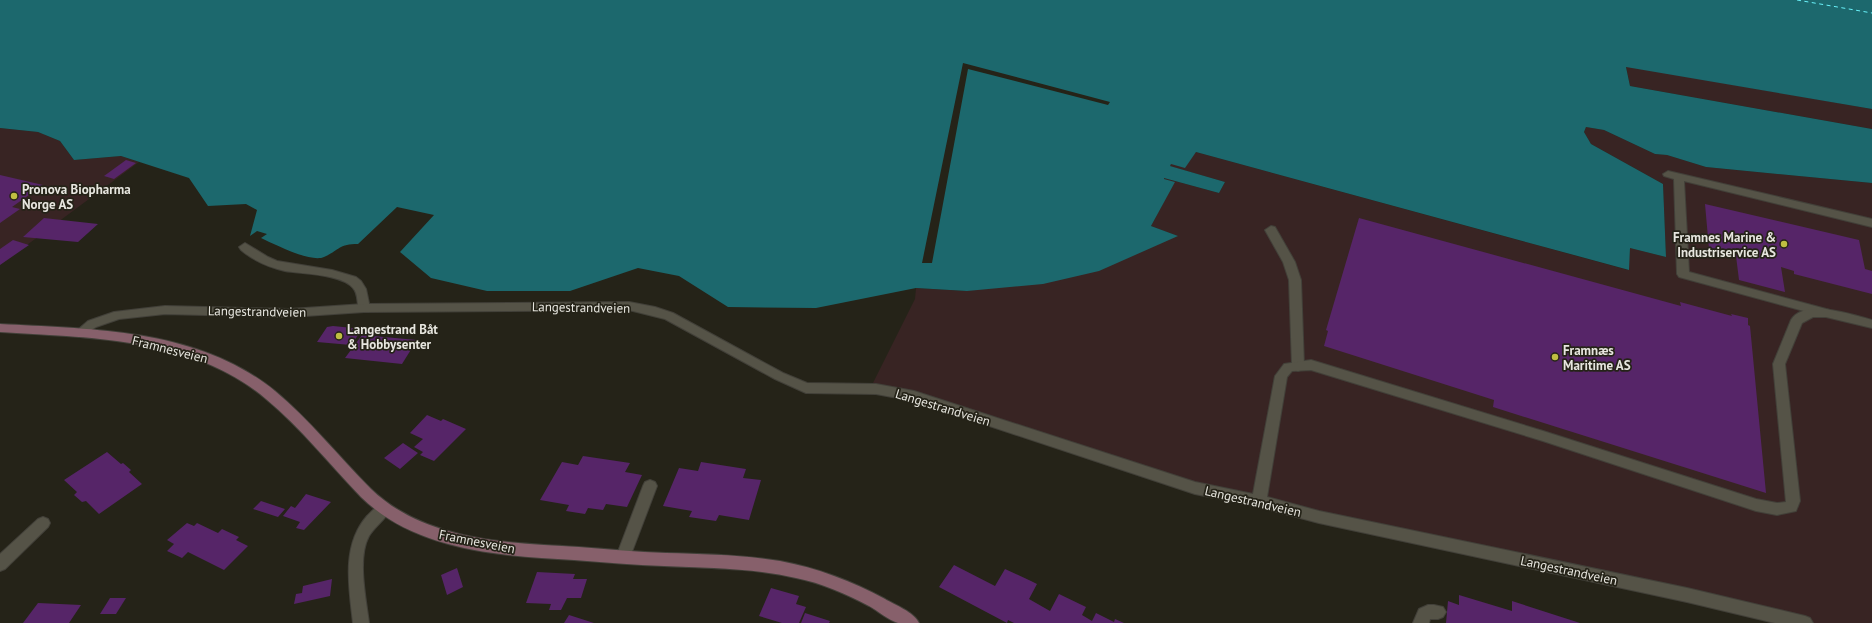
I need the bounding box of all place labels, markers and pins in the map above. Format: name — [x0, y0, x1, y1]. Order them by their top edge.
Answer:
place label: Pronova Biopharma Norge AS — [22, 181, 131, 213]
marker: Pronova Biopharma Norge AS — [9, 191, 19, 201]
place label: Framnes Marine & Industriservice AS — [1673, 229, 1776, 261]
marker: Framnes Marine & Industriservice AS — [1779, 239, 1789, 249]
place label: Langestrand Båt & Hobbysenter — [347, 321, 438, 353]
marker: Langestrand Båt & Hobbysenter — [334, 331, 344, 341]
place label: Framnæs Maritime AS — [1563, 342, 1631, 374]
marker: Framnæs Maritime AS — [1550, 352, 1560, 362]

